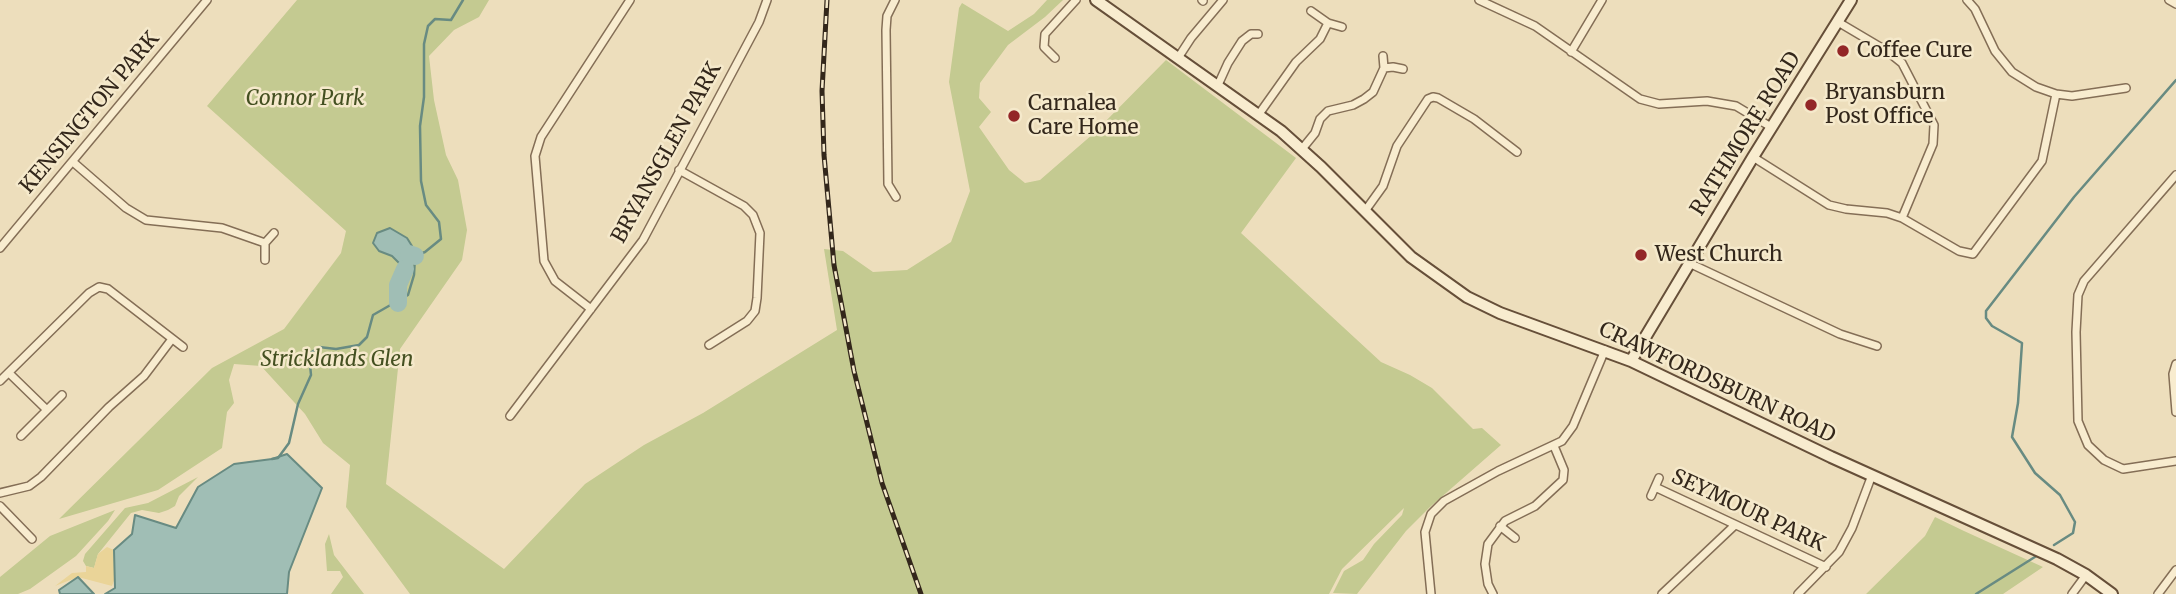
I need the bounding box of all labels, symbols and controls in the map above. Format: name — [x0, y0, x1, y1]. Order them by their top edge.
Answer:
street label: KENSINGTON PARK — [15, 27, 165, 199]
place label: Coffee Cure — [1857, 38, 1972, 64]
marker: Coffee Cure — [1835, 43, 1851, 59]
street label: RATHMORE ROAD — [1685, 48, 1807, 220]
street label: BRYANSGLEN PARK — [607, 58, 727, 248]
place label: Bryansburn Post Office — [1825, 80, 1945, 130]
park label: Connor Park — [246, 86, 364, 112]
place label: Carnalea Care Home — [1028, 91, 1139, 141]
marker: Bryansburn Post Office — [1803, 97, 1819, 113]
marker: Carnalea Care Home — [1006, 108, 1022, 124]
place label: West Church — [1655, 242, 1783, 268]
marker: West Church — [1633, 247, 1649, 263]
street label: CRAWFORDSBURN ROAD — [1595, 317, 1839, 449]
park label: Stricklands Glen — [261, 347, 413, 373]
street label: SEYMOUR PARK — [1667, 464, 1829, 558]

